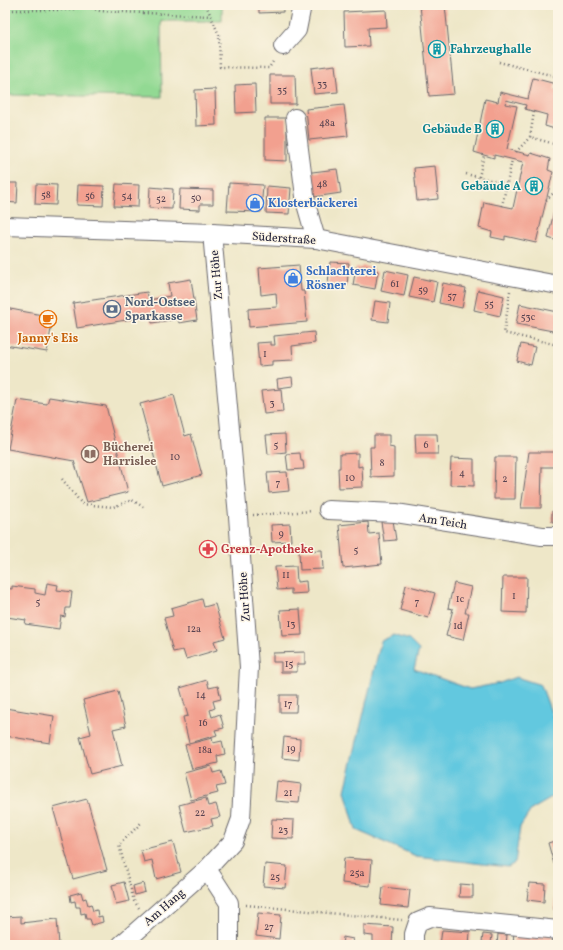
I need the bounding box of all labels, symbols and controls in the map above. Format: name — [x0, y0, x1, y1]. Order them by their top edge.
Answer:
building icon: Fahrzeughalle — [427, 39, 447, 59]
place label: Fahrzeughalle — [450, 42, 531, 58]
house number: 33 — [317, 77, 327, 91]
house number: 35 — [277, 83, 287, 97]
house number: 48a — [319, 116, 335, 130]
building icon: Gebäude B — [485, 119, 505, 139]
place label: Gebäude B — [422, 122, 482, 138]
building icon: Gebäude A — [524, 176, 544, 196]
house number: 48 — [317, 177, 327, 191]
place label: Gebäude A — [461, 179, 521, 195]
house number: 58 — [41, 188, 51, 202]
house number: 56 — [85, 189, 95, 203]
house number: 54 — [122, 189, 132, 203]
house number: 50 — [191, 191, 201, 205]
house number: 52 — [156, 192, 166, 206]
shop icon: Klosterbäckerei — [245, 193, 265, 213]
place label: Klosterbäckerei — [268, 196, 358, 212]
street label: Süderstraße — [251, 229, 317, 249]
street label: Zur Höhe — [207, 249, 227, 300]
place label: Schlachterei Rösner — [306, 264, 376, 294]
shop icon: Schlachterei Rösner — [283, 268, 303, 288]
house number: 61 — [391, 277, 400, 291]
house number: 59 — [418, 283, 428, 297]
house number: 57 — [447, 289, 457, 303]
place label: Nord-Ostsee Sparkasse — [125, 295, 195, 325]
house number: 55 — [484, 297, 494, 311]
bank icon: Nord-Ostsee Sparkasse — [102, 299, 122, 319]
cafe icon: Janny's Eis — [38, 309, 58, 329]
house number: 53c — [521, 310, 536, 324]
place label: Janny's Eis — [17, 331, 79, 347]
house number: 1 — [263, 347, 267, 361]
house number: 3 — [269, 396, 275, 410]
house number: 5 — [274, 438, 279, 452]
house number: 6 — [423, 438, 429, 452]
place label: Bücherei Harrislee — [103, 440, 156, 470]
library icon: Bücherei Harrislee — [80, 444, 100, 464]
house number: 10 — [170, 450, 180, 464]
house number: 8 — [379, 456, 385, 470]
house number: 4 — [459, 466, 465, 480]
house number: 10 — [345, 471, 355, 485]
house number: 2 — [502, 472, 508, 486]
house number: 7 — [276, 476, 281, 490]
street label: Am Teich — [417, 510, 468, 534]
house number: 9 — [278, 527, 284, 541]
pharmacy icon: Grenz-Apotheke — [198, 539, 218, 559]
place label: Grenz-Apotheke — [221, 542, 314, 558]
house number: 5 — [354, 543, 359, 557]
house number: 11 — [282, 568, 290, 582]
street label: Zur Höhe — [235, 571, 255, 622]
house number: 1 — [512, 589, 516, 603]
house number: 1c — [456, 592, 465, 606]
house number: 5 — [36, 595, 41, 609]
house number: 7 — [415, 595, 420, 609]
house number: 13 — [286, 617, 296, 631]
house number: 1d — [453, 619, 463, 633]
house number: 12a — [187, 622, 201, 636]
house number: 15 — [285, 657, 294, 671]
house number: 14 — [196, 688, 206, 702]
house number: 17 — [284, 697, 293, 711]
house number: 16 — [199, 716, 207, 730]
house number: 19 — [286, 742, 296, 756]
house number: 18a — [198, 743, 212, 757]
house number: 21 — [283, 786, 293, 800]
house number: 22 — [195, 806, 205, 820]
house number: 23 — [278, 823, 288, 837]
house number: 25a — [349, 866, 365, 880]
house number: 25 — [270, 870, 280, 884]
street label: Am Hang — [141, 885, 189, 930]
house number: 27 — [264, 920, 274, 934]

